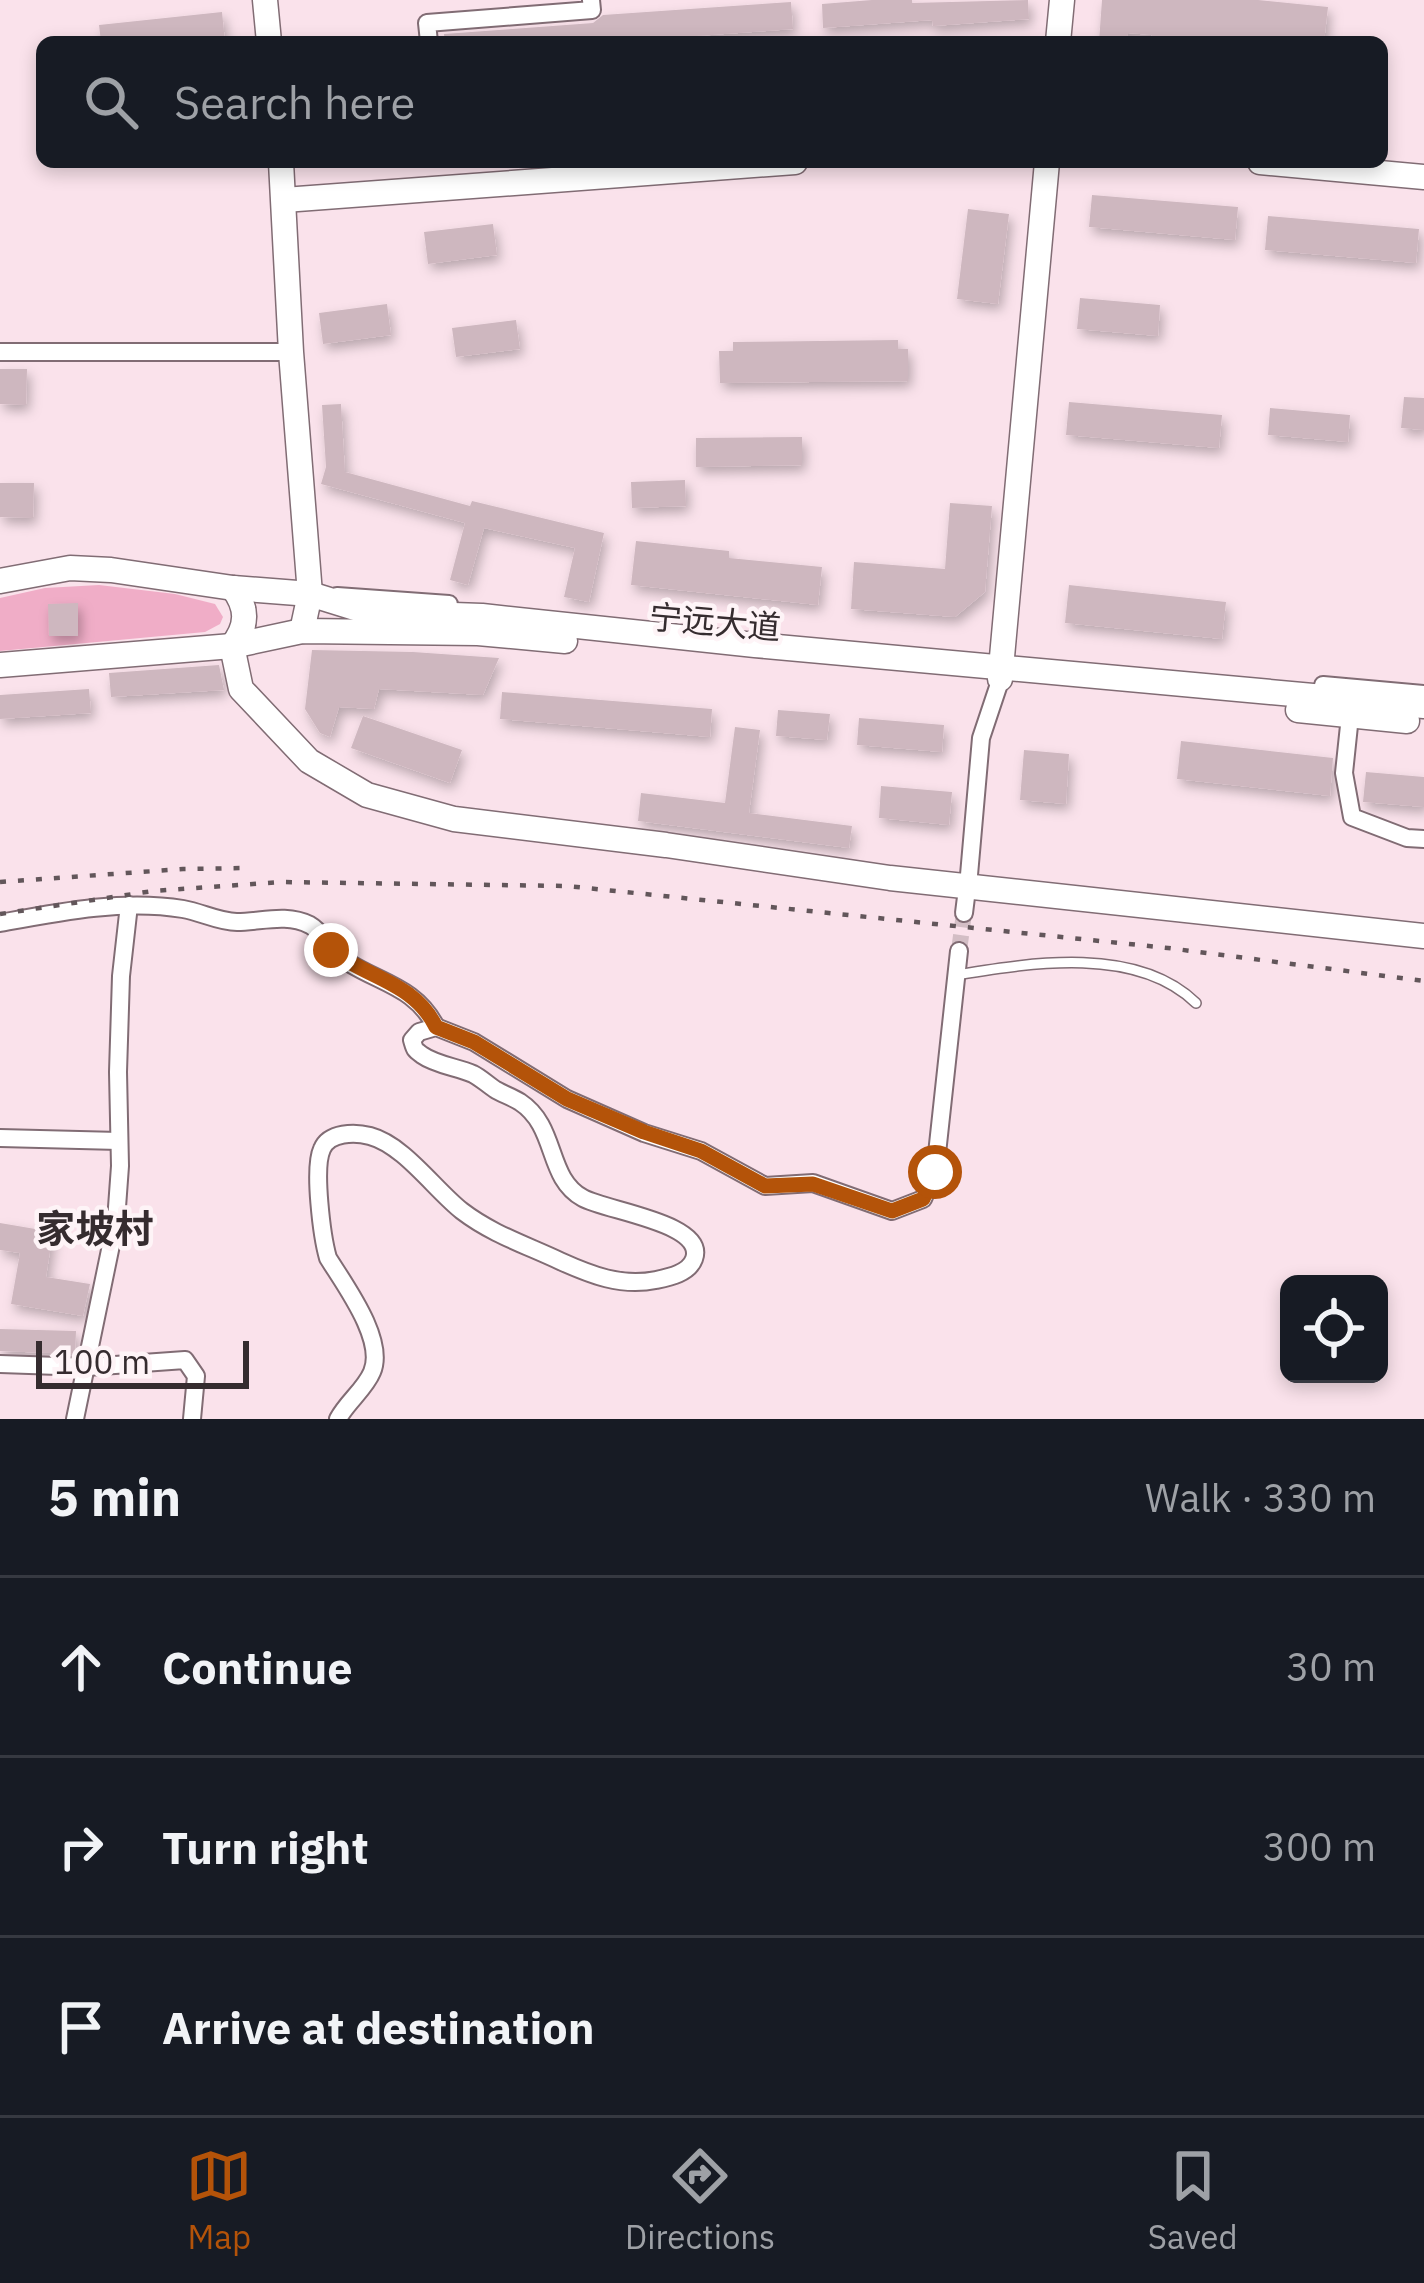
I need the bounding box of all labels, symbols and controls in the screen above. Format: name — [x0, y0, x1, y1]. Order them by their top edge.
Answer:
search box — [36, 36, 1388, 168]
icon: search — [78, 69, 144, 135]
text: Search here — [174, 73, 415, 131]
street label: 宁远大道 — [647, 594, 783, 649]
route end — [304, 923, 358, 977]
route start — [908, 1145, 962, 1199]
district label: 家坡村 — [36, 1203, 154, 1254]
map controls — [1280, 1275, 1388, 1383]
button: locate — [1280, 1275, 1388, 1383]
scale bar — [36, 1335, 249, 1388]
text: 100 m — [54, 1340, 150, 1383]
text: 5 min — [48, 1464, 181, 1530]
text: Walk · 330 m — [1145, 1472, 1376, 1523]
icon: ahead — [48, 1634, 114, 1700]
text: Continue — [162, 1638, 353, 1696]
text: 30 m — [1286, 1641, 1376, 1692]
icon: right — [48, 1814, 114, 1880]
text: Turn right — [162, 1818, 369, 1876]
text: 300 m — [1263, 1821, 1376, 1872]
icon: arrive — [48, 1994, 114, 2060]
text: Arrive at destination — [162, 1998, 595, 2056]
tab: Map — [186, 2143, 252, 2258]
tab: Directions — [625, 2143, 775, 2258]
tab: Saved — [1148, 2143, 1238, 2258]

